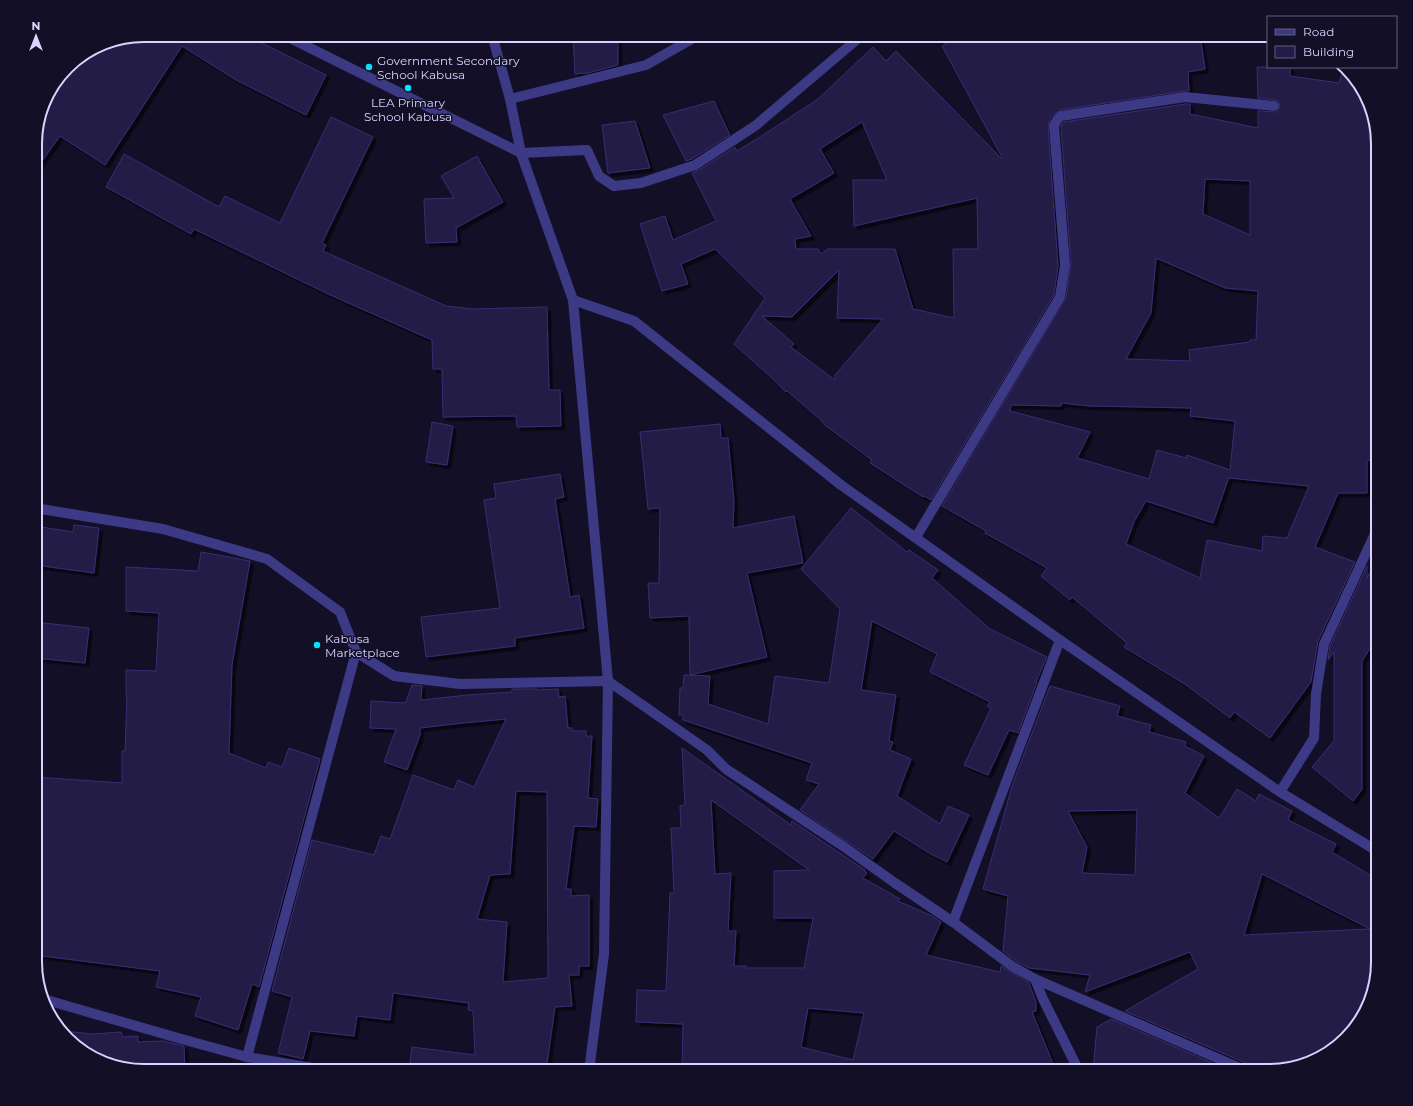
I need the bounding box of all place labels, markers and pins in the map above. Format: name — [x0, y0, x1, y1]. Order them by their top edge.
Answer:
place label: Government Secondary School Kabusa — [377, 53, 520, 82]
marker: Government Secondary School Kabusa — [364, 62, 374, 72]
marker: LEA Primary School Kabusa — [403, 83, 413, 93]
place label: LEA Primary School Kabusa — [364, 95, 452, 124]
place label: Kabusa Marketplace — [325, 631, 400, 660]
marker: Kabusa Marketplace — [312, 640, 322, 650]

